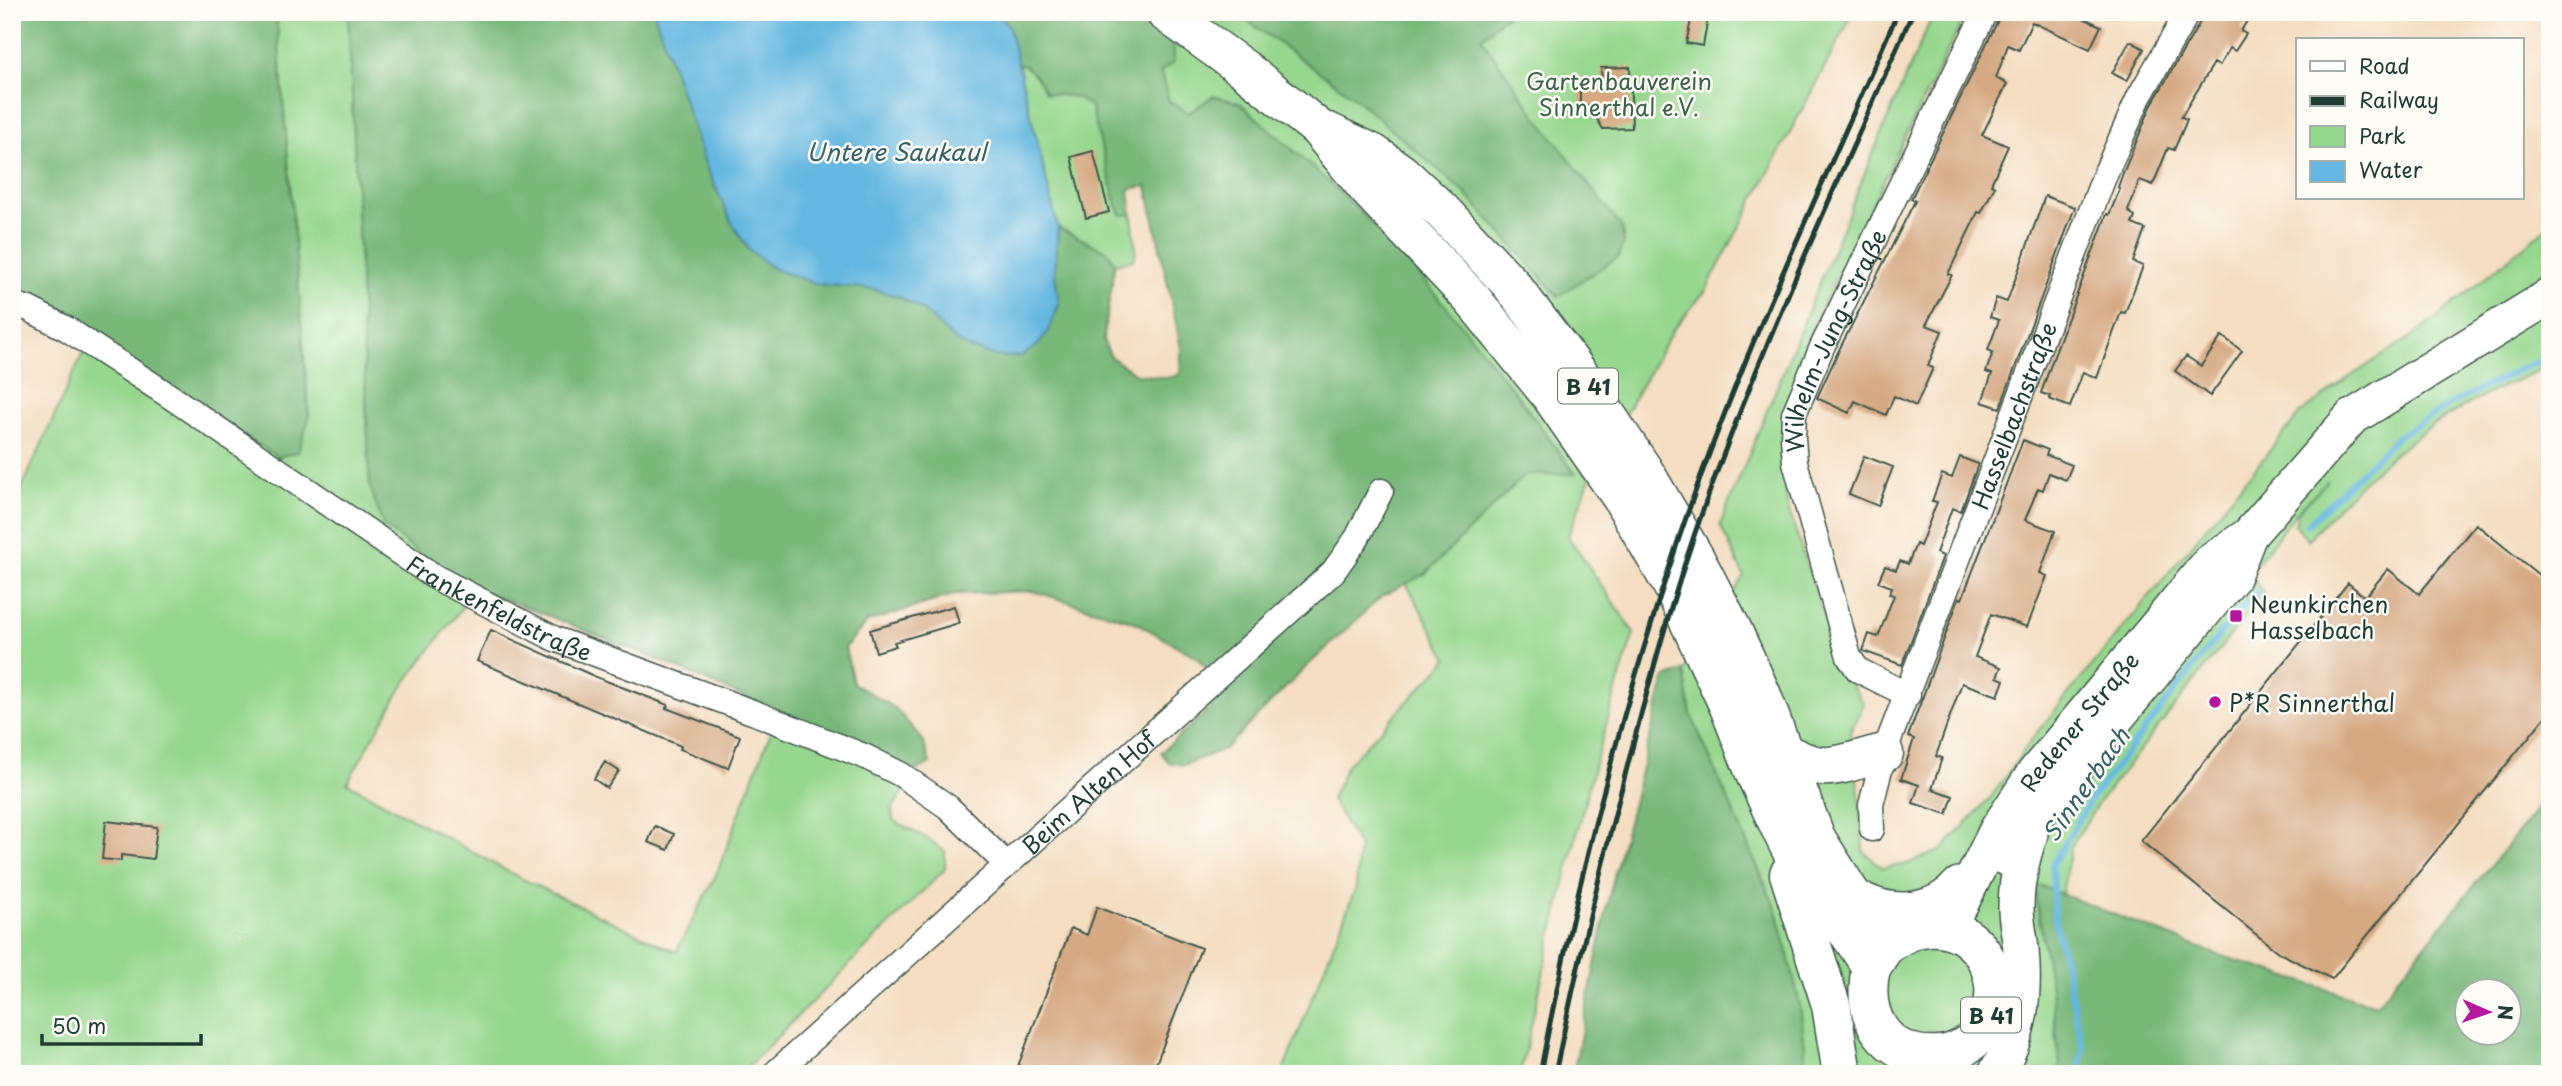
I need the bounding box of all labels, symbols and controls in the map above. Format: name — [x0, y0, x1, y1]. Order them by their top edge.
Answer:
legend — [2296, 38, 2524, 200]
text: Road — [2359, 49, 2410, 81]
park label: Gartenbauverein Sinnerthal e.V. — [1526, 63, 1712, 124]
text: Railway — [2359, 83, 2439, 115]
text: Park — [2359, 119, 2406, 151]
water label: Untere Saukaul — [806, 133, 989, 169]
text: Water — [2359, 153, 2423, 185]
street label: Wilhelm-Jung-Straße — [1775, 223, 1894, 454]
street label: Hasselbachstraße — [1961, 317, 2065, 514]
road number: B 41 — [1558, 368, 1618, 404]
street label: Frankenfeldstraße — [400, 545, 597, 669]
place label: Neunkirchen Hasselbach — [2250, 586, 2388, 647]
marker: Neunkirchen Hasselbach — [2228, 608, 2244, 624]
street label: Redener Straße — [2010, 643, 2147, 798]
place label: P*R Sinnerthal — [2229, 685, 2395, 720]
marker: P*R Sinnerthal — [2207, 694, 2223, 710]
water label: Sinnerbach — [2033, 719, 2138, 848]
street label: Beim Alten Hof — [1013, 721, 1164, 862]
north arrow — [2454, 978, 2524, 1048]
road number: B 41 — [1961, 998, 2021, 1032]
scale bar — [42, 1002, 201, 1046]
text: N — [2492, 1005, 2520, 1021]
text: 50 m — [52, 1009, 106, 1041]

